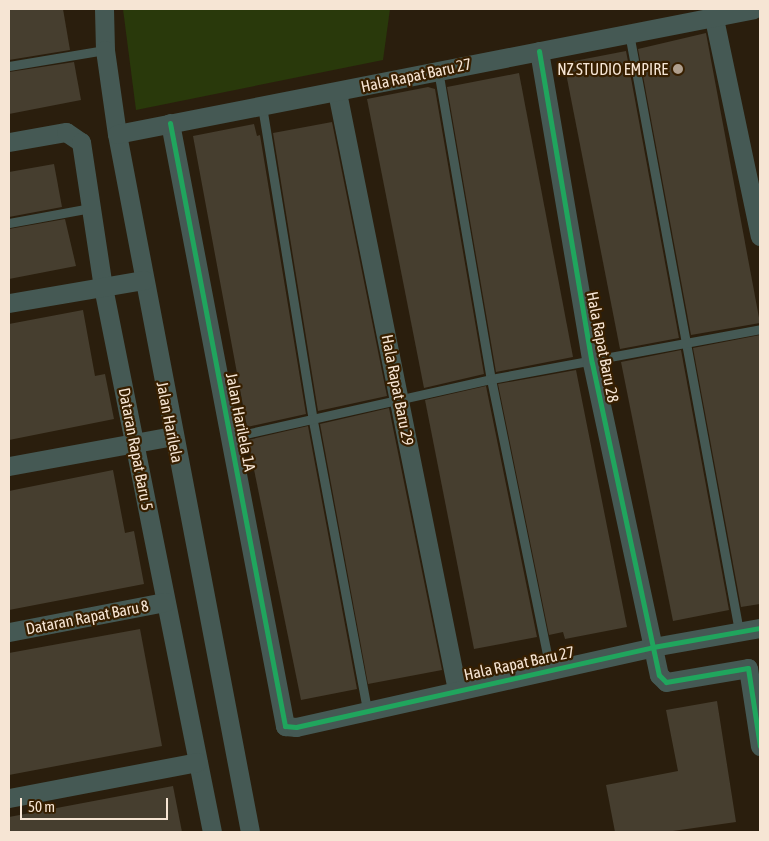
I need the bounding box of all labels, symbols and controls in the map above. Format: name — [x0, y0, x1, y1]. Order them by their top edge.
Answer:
street label: Hala Rapat Baru 27 — [359, 54, 473, 96]
place label: NZ STUDIO EMPIRE — [557, 59, 668, 79]
marker: NZ STUDIO EMPIRE — [672, 63, 684, 75]
street label: Hala Rapat Baru 28 — [583, 290, 623, 404]
street label: Hala Rapat Baru 29 — [378, 333, 418, 447]
street label: Jalan Harilela 1A — [222, 371, 260, 473]
street label: Jalan Harilela — [153, 380, 187, 464]
street label: Dataran Rapat Baru 5 — [115, 386, 157, 512]
street label: Dataran Rapat Baru 8 — [24, 596, 150, 638]
street label: Hala Rapat Baru 27 — [462, 642, 576, 684]
scale bar — [22, 788, 170, 820]
text: 50 m — [28, 798, 55, 815]

